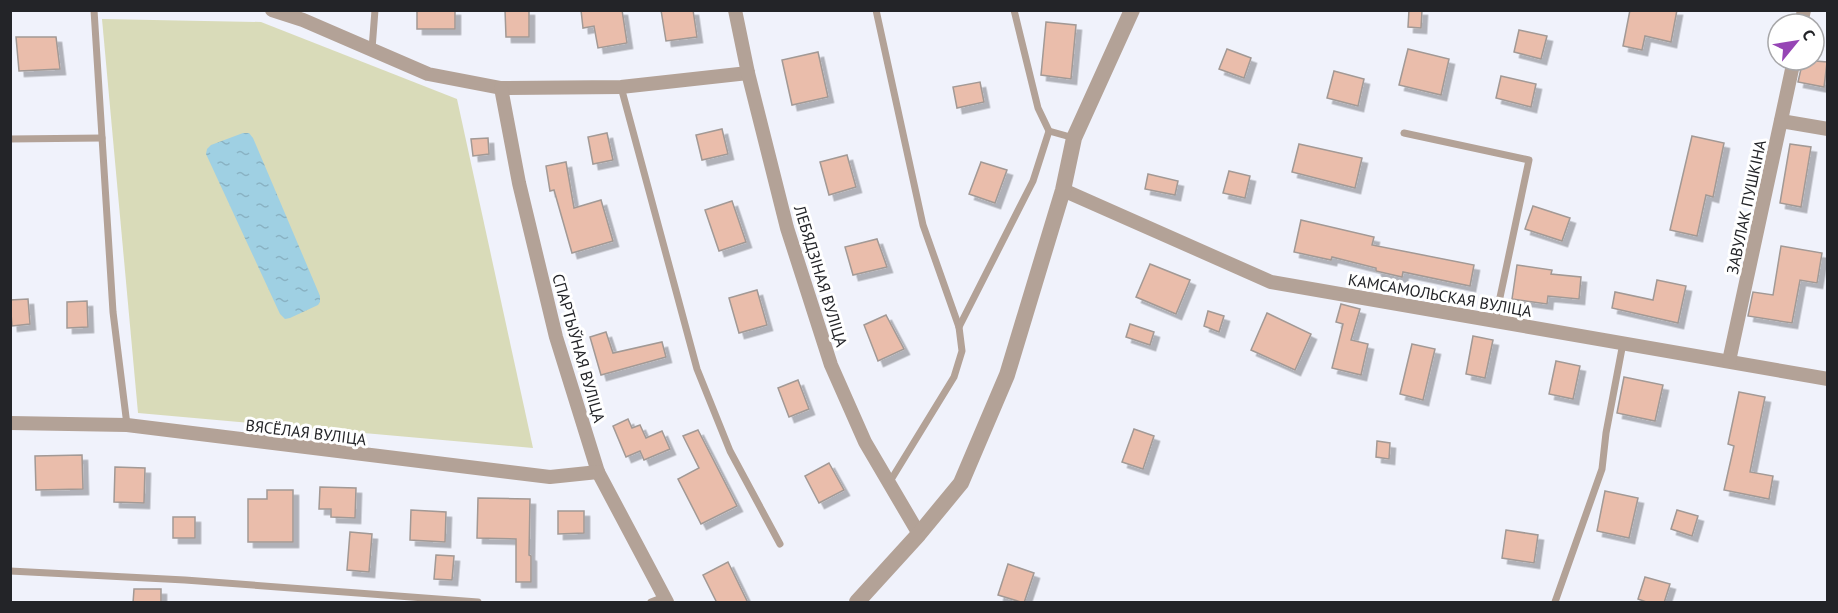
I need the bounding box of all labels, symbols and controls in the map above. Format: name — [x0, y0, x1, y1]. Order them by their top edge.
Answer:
north arrow — [1766, 12, 1826, 72]
text: С — [1798, 26, 1820, 43]
street label: ЗАВУЛАК ПУШКІНА — [1722, 137, 1770, 276]
street label: ЛЕБЯДЗІНАЯ ВУЛІЦА — [790, 202, 852, 350]
street label: КАМСАМОЛЬСКАЯ ВУЛІЦА — [1347, 269, 1534, 321]
street label: СПАРТЫЎНАЯ ВУЛІЦА — [548, 271, 610, 425]
street label: ВЯСЁЛАЯ ВУЛІЦА — [244, 415, 368, 449]

